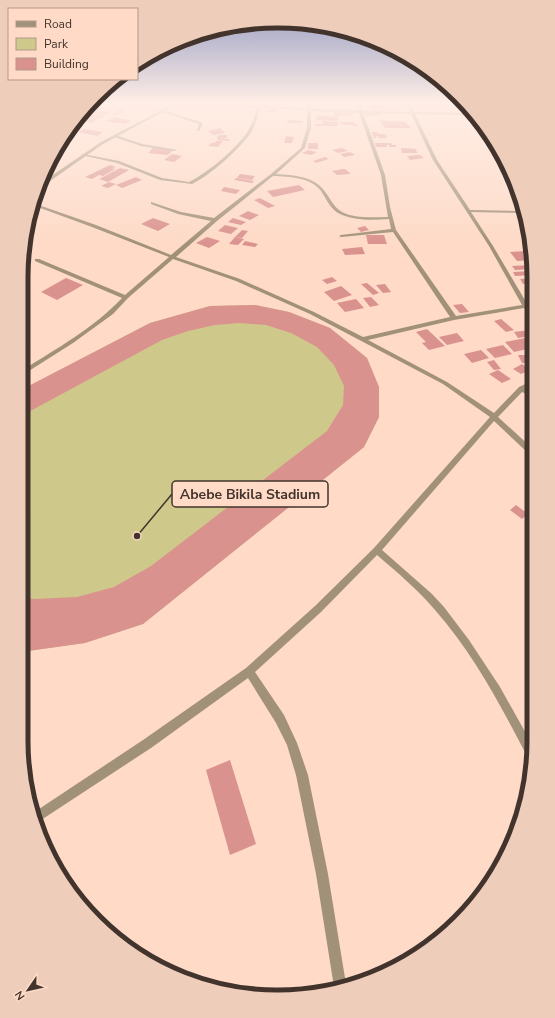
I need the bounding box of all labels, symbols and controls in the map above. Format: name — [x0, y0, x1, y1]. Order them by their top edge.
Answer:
legend — [8, 8, 138, 80]
text: Road — [44, 16, 72, 32]
text: Park — [44, 36, 69, 52]
text: Building — [44, 56, 89, 72]
callout: Abebe Bikila Stadium — [172, 481, 328, 507]
text: Abebe Bikila Stadium — [180, 485, 320, 504]
north arrow — [8, 970, 48, 1010]
text: N — [12, 988, 29, 1003]

